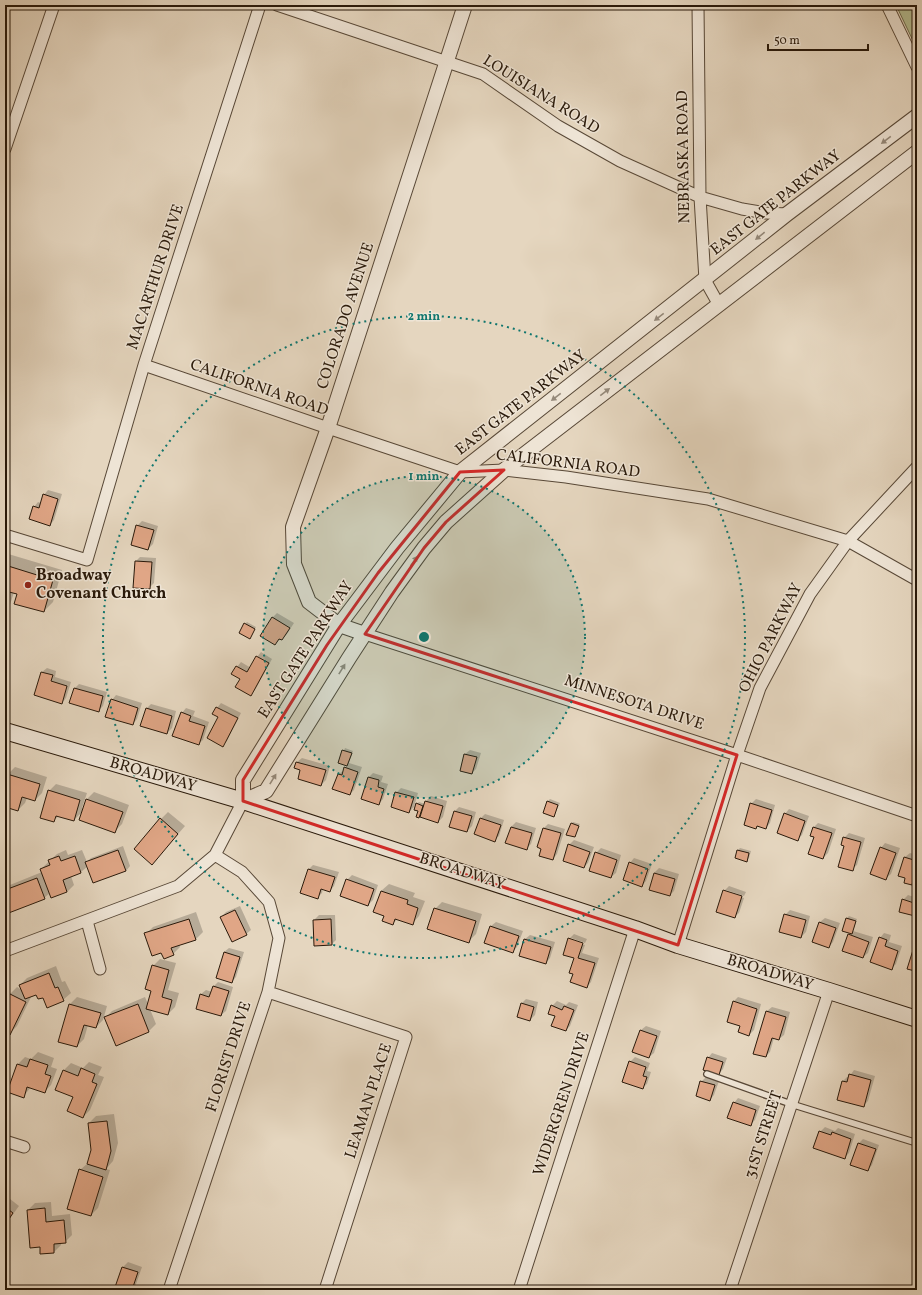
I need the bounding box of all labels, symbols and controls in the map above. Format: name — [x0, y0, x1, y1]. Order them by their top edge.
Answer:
scale bar — [768, 26, 868, 52]
text: 50 m — [774, 33, 800, 49]
street label: LOUISIANA ROAD — [478, 50, 604, 140]
street label: NEBRASKA ROAD — [672, 90, 696, 224]
one-way arrow — [880, 136, 891, 144]
street label: EAST GATE PARKWAY — [706, 145, 846, 261]
street label: MACARTHUR DRIVE — [122, 201, 190, 353]
one-way arrow — [755, 231, 766, 240]
street label: COLORADO AVENUE — [312, 240, 380, 392]
text: 2 min — [408, 309, 440, 325]
one-way arrow — [653, 312, 664, 321]
street label: EAST GATE PARKWAY — [451, 345, 591, 461]
street label: CALIFORNIA ROAD — [187, 354, 331, 422]
one-way arrow — [600, 388, 611, 396]
one-way arrow — [551, 392, 562, 401]
street label: CALIFORNIA ROAD — [495, 444, 642, 484]
text: 1 min — [409, 469, 440, 485]
one-way arrow — [410, 556, 419, 567]
place label: Broadway Covenant Church — [36, 565, 166, 605]
street label: EAST GATE PARKWAY — [253, 577, 359, 723]
street label: OHIO PARKWAY — [734, 579, 808, 697]
marker: Broadway Covenant Church — [23, 580, 33, 590]
centre of rings — [417, 630, 431, 644]
one-way arrow — [338, 664, 346, 674]
street label: MINNESOTA DRIVE — [561, 670, 707, 736]
street label: BROADWAY — [107, 752, 199, 798]
one-way arrow — [269, 774, 277, 785]
street label: BROADWAY — [416, 848, 508, 896]
street label: BROADWAY — [724, 949, 816, 997]
street label: FLORIST DRIVE — [201, 999, 257, 1115]
street label: WIDERGREN DRIVE — [528, 1029, 596, 1179]
street label: LEAMAN PLACE — [340, 1040, 398, 1162]
street label: 31ST STREET — [739, 1088, 789, 1182]

